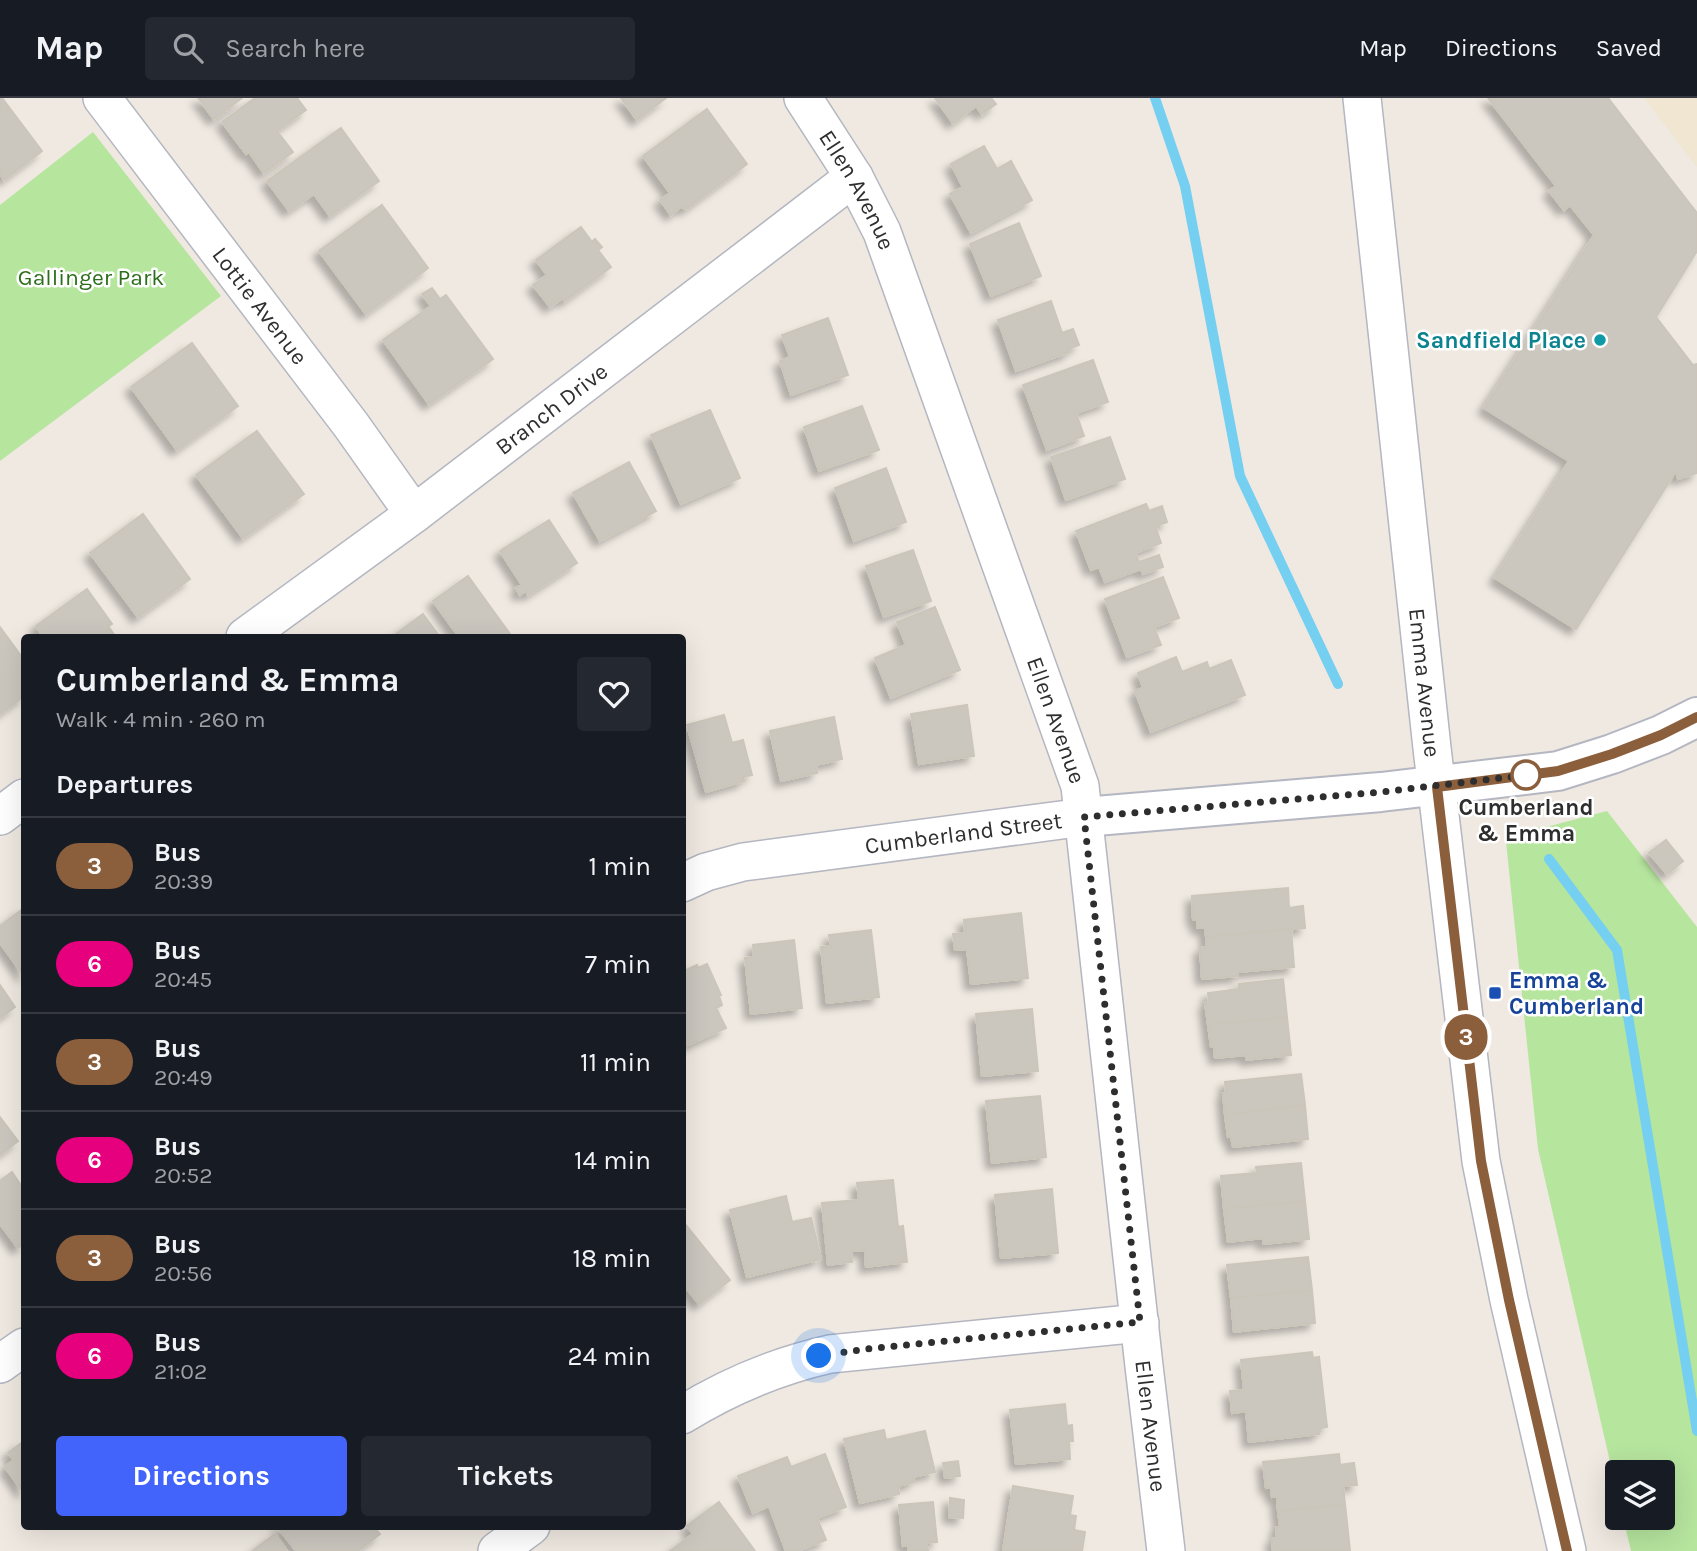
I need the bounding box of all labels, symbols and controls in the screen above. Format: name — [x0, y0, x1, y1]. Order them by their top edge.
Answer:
search box — [145, 17, 635, 80]
text: Map — [35, 29, 103, 67]
icon: search — [169, 29, 207, 67]
text: Search here — [225, 33, 365, 64]
text: Map — [1359, 34, 1407, 62]
text: Directions — [1445, 34, 1558, 62]
text: Saved — [1596, 34, 1662, 62]
street label: Ellen Avenue — [814, 125, 901, 253]
street label: Lottie Avenue — [207, 242, 313, 370]
park label: Gallinger Park — [18, 264, 164, 291]
place label: Sandfield Place — [1416, 327, 1586, 354]
marker: Sandfield Place — [1592, 332, 1608, 348]
street label: Branch Drive — [490, 357, 613, 460]
street label: Emma Avenue — [1404, 607, 1446, 759]
street label: Ellen Avenue — [1021, 653, 1091, 787]
button: heart — [577, 657, 651, 731]
text: Cumberland & Emma — [56, 661, 400, 699]
text: Walk · 4 min · 260 m — [56, 706, 266, 733]
marker: Cumberland & Emma — [1511, 760, 1541, 790]
text: Departures — [56, 769, 193, 800]
place label: Cumberland & Emma — [1458, 794, 1594, 847]
street label: Cumberland Street — [863, 806, 1064, 859]
text: Bus — [154, 837, 201, 868]
text: 1 min — [588, 851, 651, 882]
text: 3 — [87, 852, 102, 880]
text: 20:39 — [154, 868, 213, 895]
text: Bus — [154, 935, 201, 966]
text: 7 min — [585, 949, 651, 980]
text: 6 — [87, 950, 102, 978]
text: 20:45 — [154, 966, 212, 993]
place label: Emma & Cumberland — [1509, 967, 1644, 1020]
marker: Emma & Cumberland — [1487, 985, 1503, 1001]
line badge: 3 — [1443, 1014, 1489, 1060]
text: 3 — [1459, 1023, 1473, 1051]
text: Bus — [154, 1033, 201, 1064]
text: 11 min — [580, 1047, 651, 1078]
text: 3 — [87, 1048, 102, 1076]
text: 20:49 — [154, 1064, 212, 1091]
text: Bus — [154, 1131, 201, 1162]
text: 14 min — [574, 1145, 651, 1176]
text: 6 — [87, 1146, 102, 1174]
text: 20:52 — [154, 1162, 213, 1189]
text: Bus — [154, 1229, 201, 1260]
text: 18 min — [572, 1243, 651, 1274]
text: 3 — [87, 1244, 102, 1272]
text: 20:56 — [154, 1260, 212, 1287]
text: Bus — [154, 1327, 201, 1358]
your location — [801, 1338, 836, 1373]
text: 24 min — [567, 1341, 651, 1372]
text: 6 — [87, 1342, 102, 1370]
text: 21:02 — [154, 1358, 207, 1385]
street label: Ellen Avenue — [1130, 1358, 1172, 1493]
button: Directions — [56, 1436, 347, 1516]
button: Tickets — [361, 1436, 651, 1516]
map controls — [1605, 1460, 1675, 1530]
button: layers — [1605, 1460, 1675, 1530]

